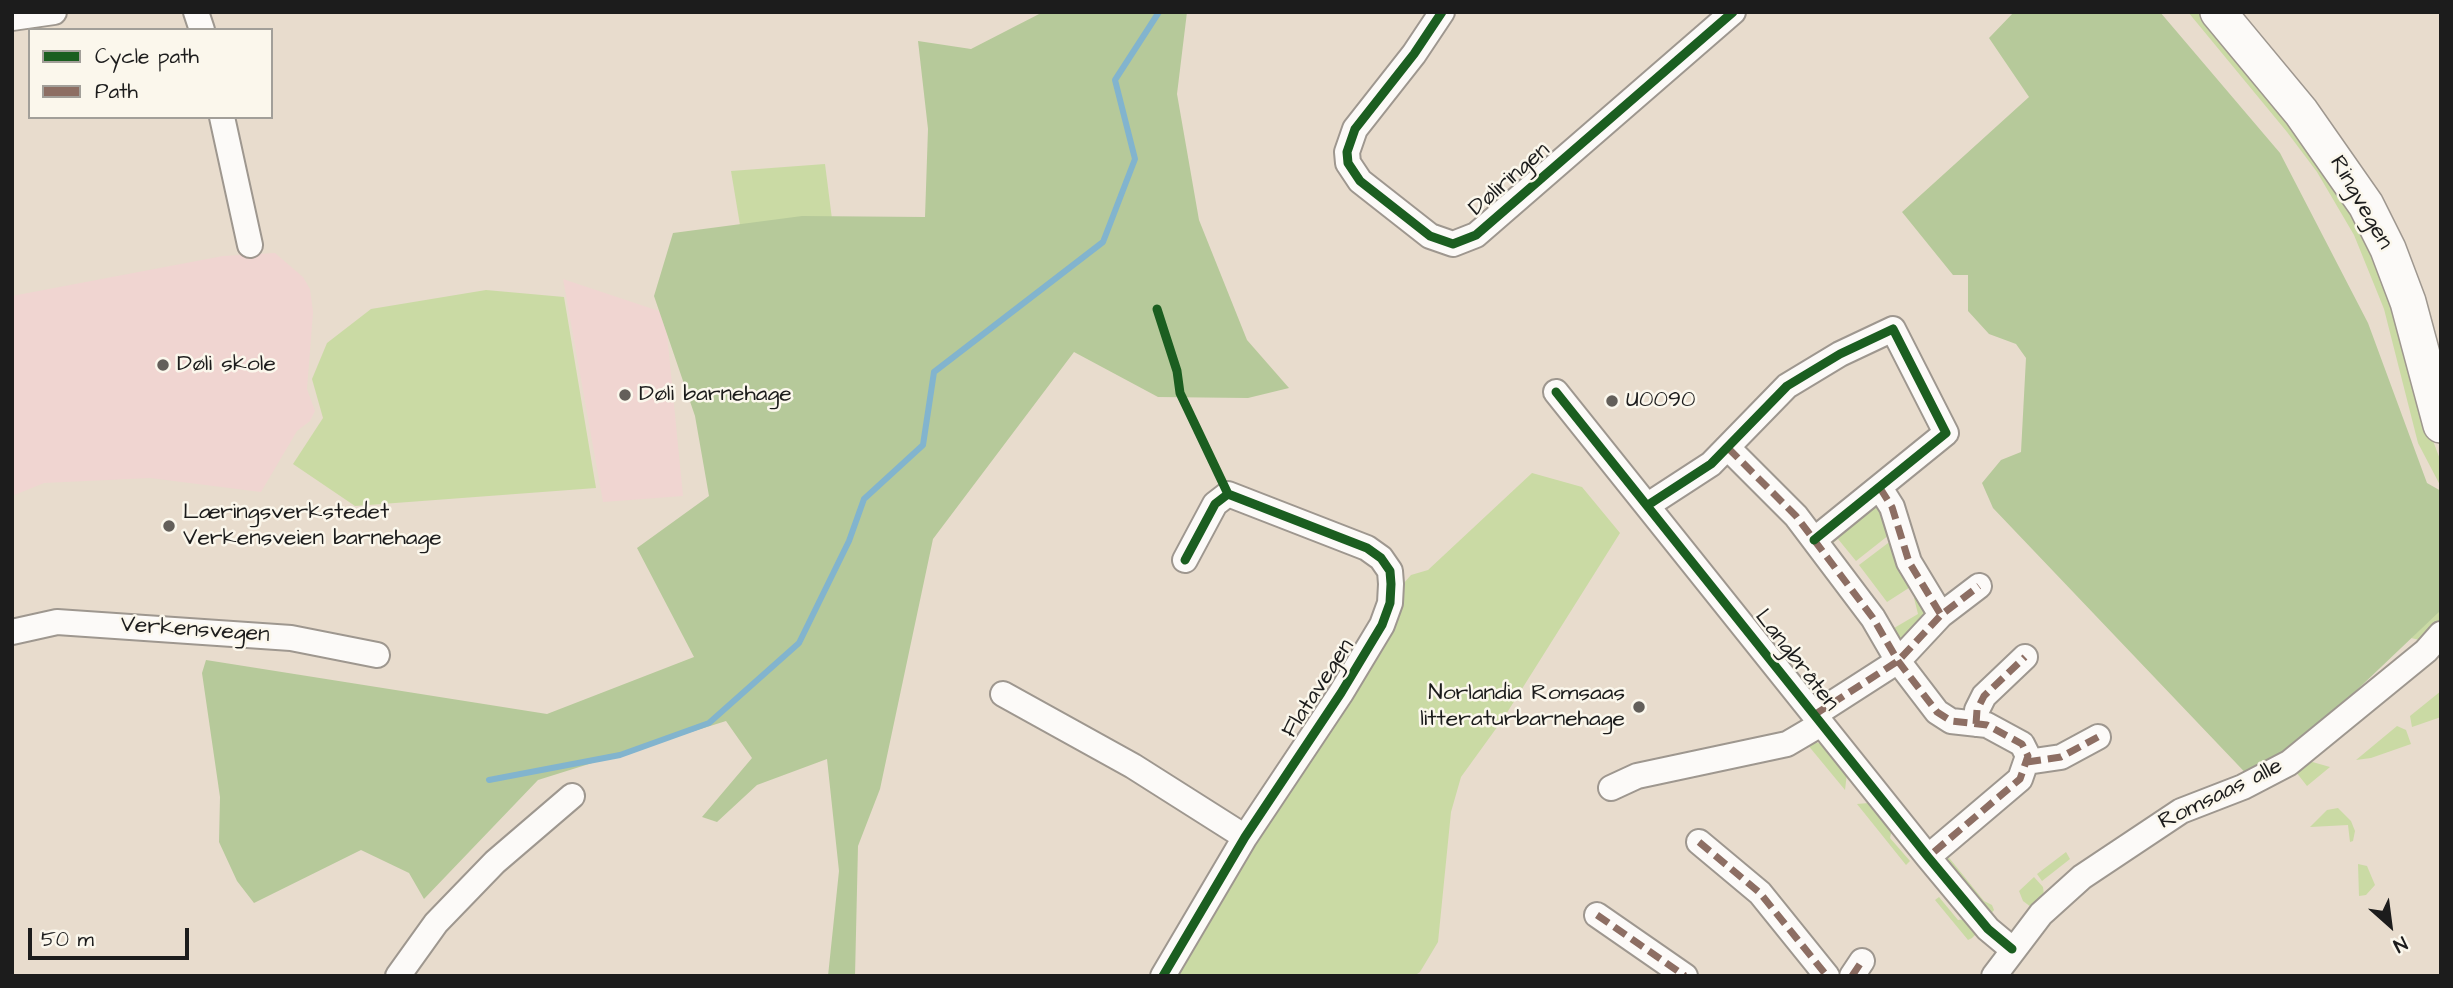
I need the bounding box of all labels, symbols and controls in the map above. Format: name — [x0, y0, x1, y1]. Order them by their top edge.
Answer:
legend — [28, 28, 273, 119]
text: Cycle path — [95, 42, 199, 71]
text: Path — [95, 77, 138, 106]
street label: Døliringen — [1464, 137, 1556, 223]
street label: Ringvegen — [2322, 151, 2398, 255]
place label: Døli skole — [177, 351, 276, 379]
marker: Døli skole — [155, 357, 171, 373]
place label: Døli barnehage — [639, 381, 792, 409]
marker: Døli barnehage — [617, 387, 633, 403]
place label: U0090 — [1626, 387, 1696, 415]
marker: U0090 — [1604, 393, 1620, 409]
place label: Læringsverkstedet Verkensveien barnehage — [183, 499, 442, 553]
marker: Læringsverkstedet Verkensveien barnehage — [161, 518, 177, 534]
street label: Langbråten — [1748, 605, 1844, 717]
street label: Verkensvegen — [120, 612, 270, 650]
street label: Flatavegen — [1277, 634, 1361, 744]
place label: Norlandia Romsaas litteraturbarnehage — [1420, 680, 1625, 734]
marker: Norlandia Romsaas litteraturbarnehage — [1631, 699, 1647, 715]
street label: Romsaas alle — [2155, 753, 2287, 837]
north arrow — [2355, 890, 2425, 960]
scale bar — [32, 914, 192, 958]
text: 50 m — [41, 925, 94, 954]
text: N — [2388, 929, 2412, 959]

